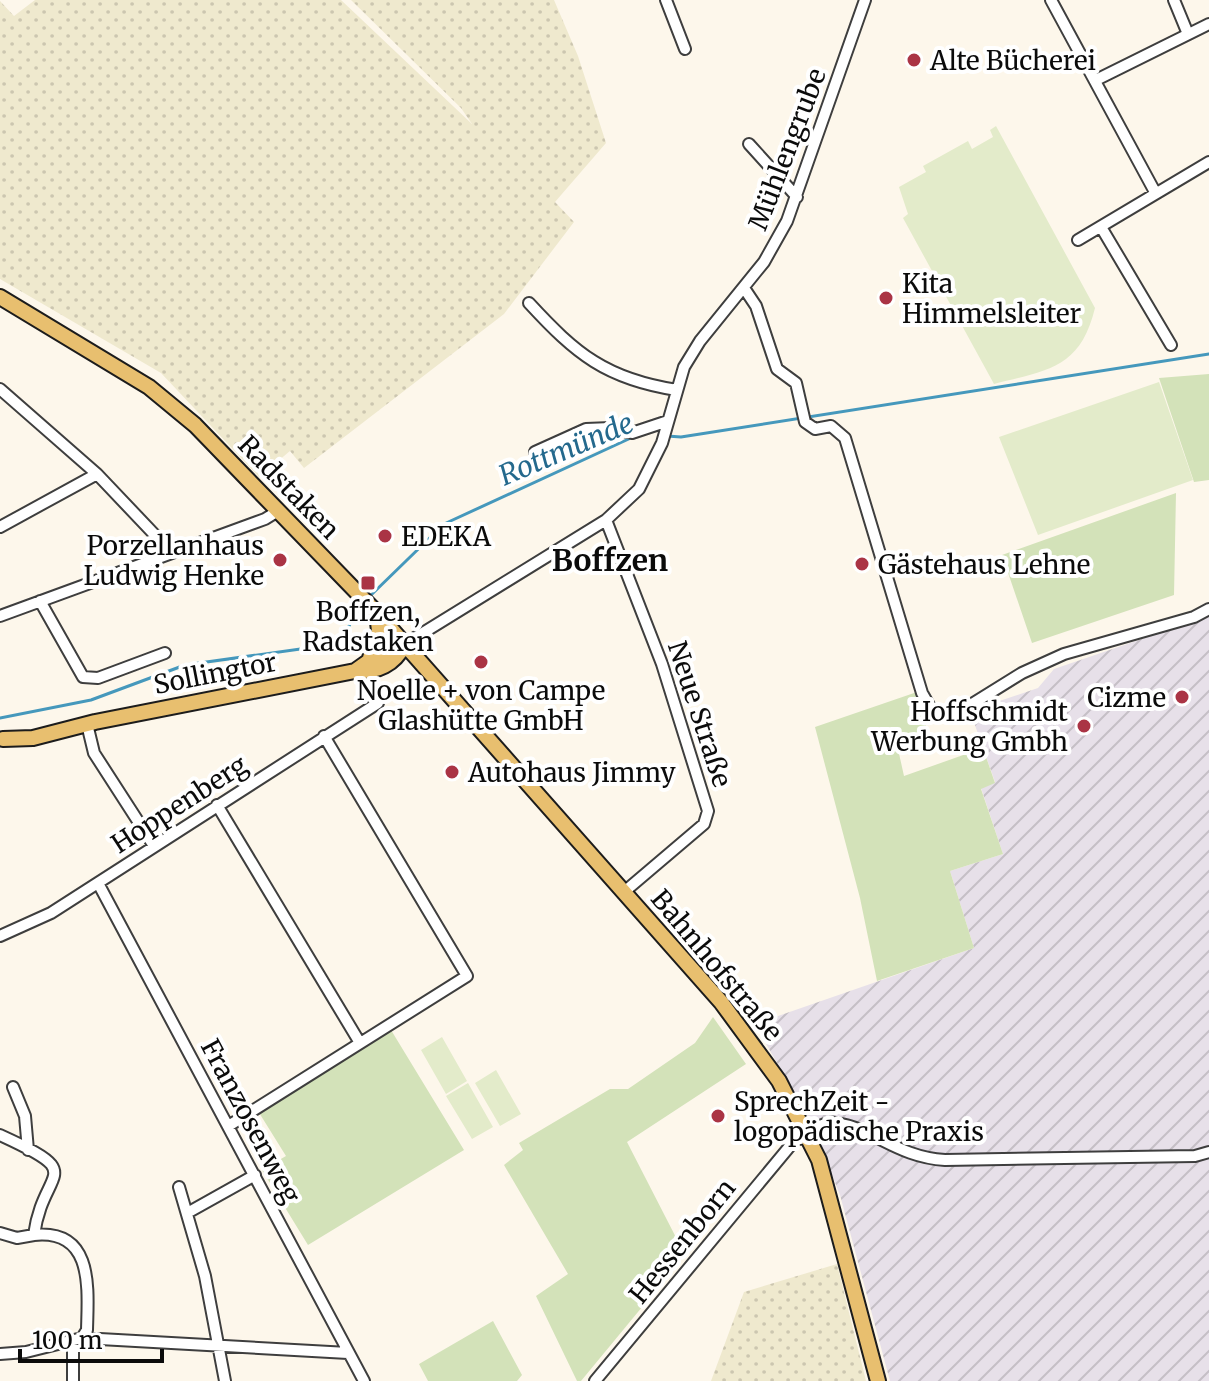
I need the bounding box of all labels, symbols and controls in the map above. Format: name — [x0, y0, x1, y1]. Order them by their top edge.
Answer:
place label: Alte Bücherei — [929, 44, 1096, 77]
marker: Alte Bücherei — [905, 51, 923, 69]
street label: Mühlengrube — [741, 64, 833, 234]
place label: Kita Himmelsleiter — [902, 267, 1082, 330]
marker: Kita Himmelsleiter — [877, 289, 895, 307]
water label: Rottmünde — [493, 405, 639, 493]
street label: Radstaken — [231, 428, 347, 546]
place label: EDEKA — [401, 520, 492, 553]
marker: EDEKA — [376, 527, 394, 545]
place label: Porzellanhaus Ludwig Henke — [84, 529, 264, 592]
district label: Boffzen — [552, 541, 668, 579]
place label: Gästehaus Lehne — [878, 548, 1090, 581]
marker: Porzellanhaus Ludwig Henke — [271, 551, 289, 569]
marker: Gästehaus Lehne — [853, 555, 871, 573]
marker: Boffzen, Radstaken — [359, 574, 377, 592]
place label: Boffzen, Radstaken — [302, 595, 434, 658]
street label: Neue Straße — [661, 637, 739, 791]
street label: Sollingtor — [151, 645, 280, 701]
marker: Noelle + von Campe Glashütte GmbH — [472, 653, 490, 671]
place label: Noelle + von Campe Glashütte GmbH — [357, 674, 605, 737]
place label: Cizme — [1087, 681, 1166, 714]
marker: Cizme — [1173, 688, 1191, 706]
place label: Hoffschmidt Werbung Gmbh — [870, 695, 1068, 758]
marker: Hoffschmidt Werbung Gmbh — [1075, 717, 1093, 735]
street label: Hoppenberg — [105, 748, 253, 860]
place label: Autohaus Jimmy — [467, 756, 676, 789]
marker: Autohaus Jimmy — [443, 763, 461, 781]
street label: Bahnhofstraße — [644, 883, 790, 1047]
street label: Franzosenweg — [194, 1033, 308, 1209]
place label: SprechZeit - logopädische Praxis — [734, 1085, 984, 1148]
marker: SprechZeit - logopädische Praxis — [709, 1107, 727, 1125]
street label: Hessenborn — [622, 1172, 742, 1310]
scale bar — [20, 1313, 162, 1363]
text: 100 m — [32, 1325, 103, 1356]

